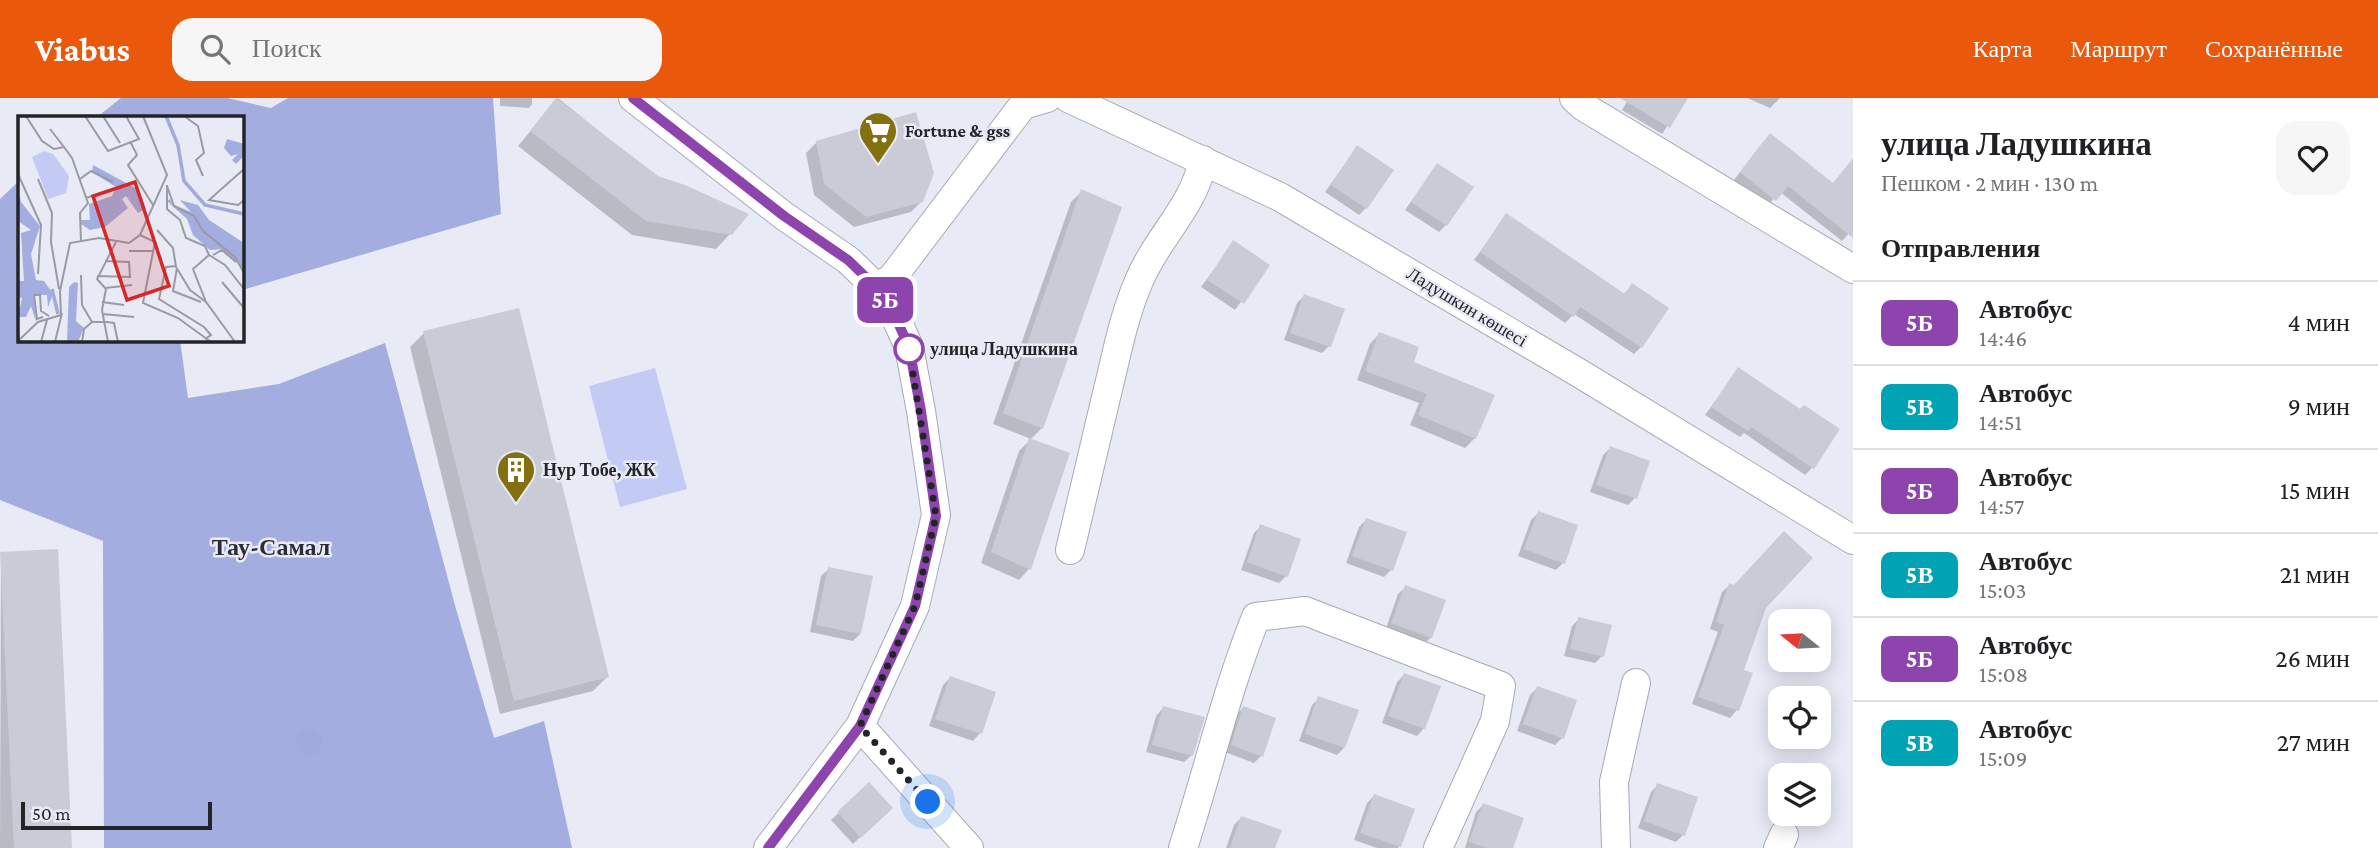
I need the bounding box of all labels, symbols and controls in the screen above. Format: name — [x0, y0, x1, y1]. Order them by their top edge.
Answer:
search box — [172, 18, 662, 81]
icon: search — [196, 30, 234, 68]
text: Viabus — [35, 31, 130, 68]
text: Поиск — [252, 34, 322, 63]
text: Карта — [1973, 35, 2032, 62]
text: Маршрут — [2070, 35, 2167, 62]
text: Сохранённые — [2205, 35, 2343, 62]
supermarket icon: Fortune & gss — [857, 110, 899, 165]
inset map — [18, 116, 243, 341]
place label: Fortune & gss — [905, 121, 1010, 141]
button: heart — [2276, 121, 2350, 195]
text: улица Ладушкина — [1881, 125, 2152, 162]
text: Пешком · 2 мин · 130 m — [1881, 170, 2098, 196]
text: Отправления — [1881, 234, 2040, 263]
street label: Ладушкин көшесі — [1403, 263, 1531, 351]
line badge: 5Б — [854, 277, 917, 323]
text: 5Б — [871, 286, 899, 313]
text: Автобус — [1979, 295, 2072, 324]
text: 4 мин — [2288, 308, 2350, 337]
text: 5Б — [1906, 309, 1933, 336]
text: 14:46 — [1979, 325, 2027, 351]
marker: улица Ладушкина — [894, 334, 924, 364]
place label: улица Ладушкина — [930, 339, 1078, 359]
text: Автобус — [1979, 379, 2072, 408]
text: 9 мин — [2288, 392, 2350, 421]
text: 5В — [1906, 393, 1933, 420]
text: 14:51 — [1979, 409, 2022, 435]
building icon: Нур Тобе, ЖК — [495, 449, 537, 504]
place label: Нур Тобе, ЖК — [543, 460, 656, 480]
text: Автобус — [1979, 463, 2072, 492]
text: 15 мин — [2280, 476, 2350, 505]
text: 5Б — [1906, 477, 1933, 504]
text: 14:57 — [1979, 493, 2024, 519]
district label: Тау-Самал — [212, 533, 330, 560]
text: Автобус — [1979, 547, 2072, 576]
text: 21 мин — [2280, 560, 2350, 589]
text: 5В — [1906, 561, 1933, 588]
text: 15:03 — [1979, 577, 2026, 603]
north arrow — [1768, 609, 1830, 672]
map controls — [1768, 609, 1831, 826]
text: Автобус — [1979, 631, 2072, 660]
text: 26 мин — [2275, 644, 2350, 673]
text: 5Б — [1906, 645, 1933, 672]
text: 15:08 — [1979, 661, 2028, 687]
button: locate — [1768, 686, 1831, 749]
text: Автобус — [1979, 715, 2072, 744]
text: 27 мин — [2277, 728, 2350, 757]
text: 5В — [1906, 729, 1933, 756]
text: 15:09 — [1979, 745, 2027, 771]
button: layers — [1768, 763, 1831, 826]
your location — [910, 784, 945, 819]
scale bar — [21, 799, 212, 831]
text: 50 m — [32, 803, 71, 824]

